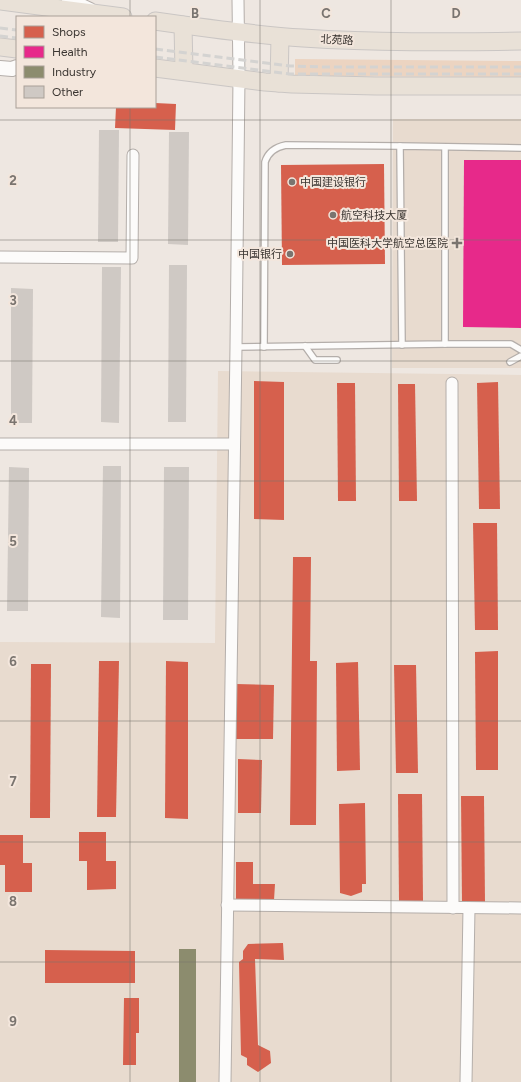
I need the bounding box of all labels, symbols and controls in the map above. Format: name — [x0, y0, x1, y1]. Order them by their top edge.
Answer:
text: B — [191, 6, 199, 21]
text: C — [321, 6, 331, 21]
text: D — [451, 6, 461, 21]
legend — [16, 16, 156, 108]
text: Shops — [52, 25, 86, 39]
street label: 北苑路 — [320, 33, 354, 47]
text: Health — [52, 45, 88, 59]
text: Industry — [52, 65, 97, 79]
text: Other — [52, 85, 83, 99]
text: 2 — [9, 173, 17, 188]
place label: 中国建设银行 — [300, 176, 366, 189]
marker: 中国建设银行 — [287, 177, 297, 187]
place label: 航空科技大厦 — [341, 209, 407, 222]
marker: 航空科技大厦 — [328, 210, 338, 220]
place label: 中国医科大学航空总医院 — [327, 237, 448, 250]
marker: 中国医科大学航空总医院 — [451, 237, 463, 249]
place label: 中国银行 — [238, 248, 282, 261]
marker: 中国银行 — [285, 249, 295, 259]
text: 3 — [9, 293, 17, 308]
text: 4 — [9, 413, 17, 428]
text: 5 — [9, 534, 17, 549]
text: 6 — [9, 654, 17, 669]
text: 7 — [9, 774, 17, 789]
text: 8 — [9, 894, 17, 909]
text: 9 — [9, 1014, 17, 1029]

